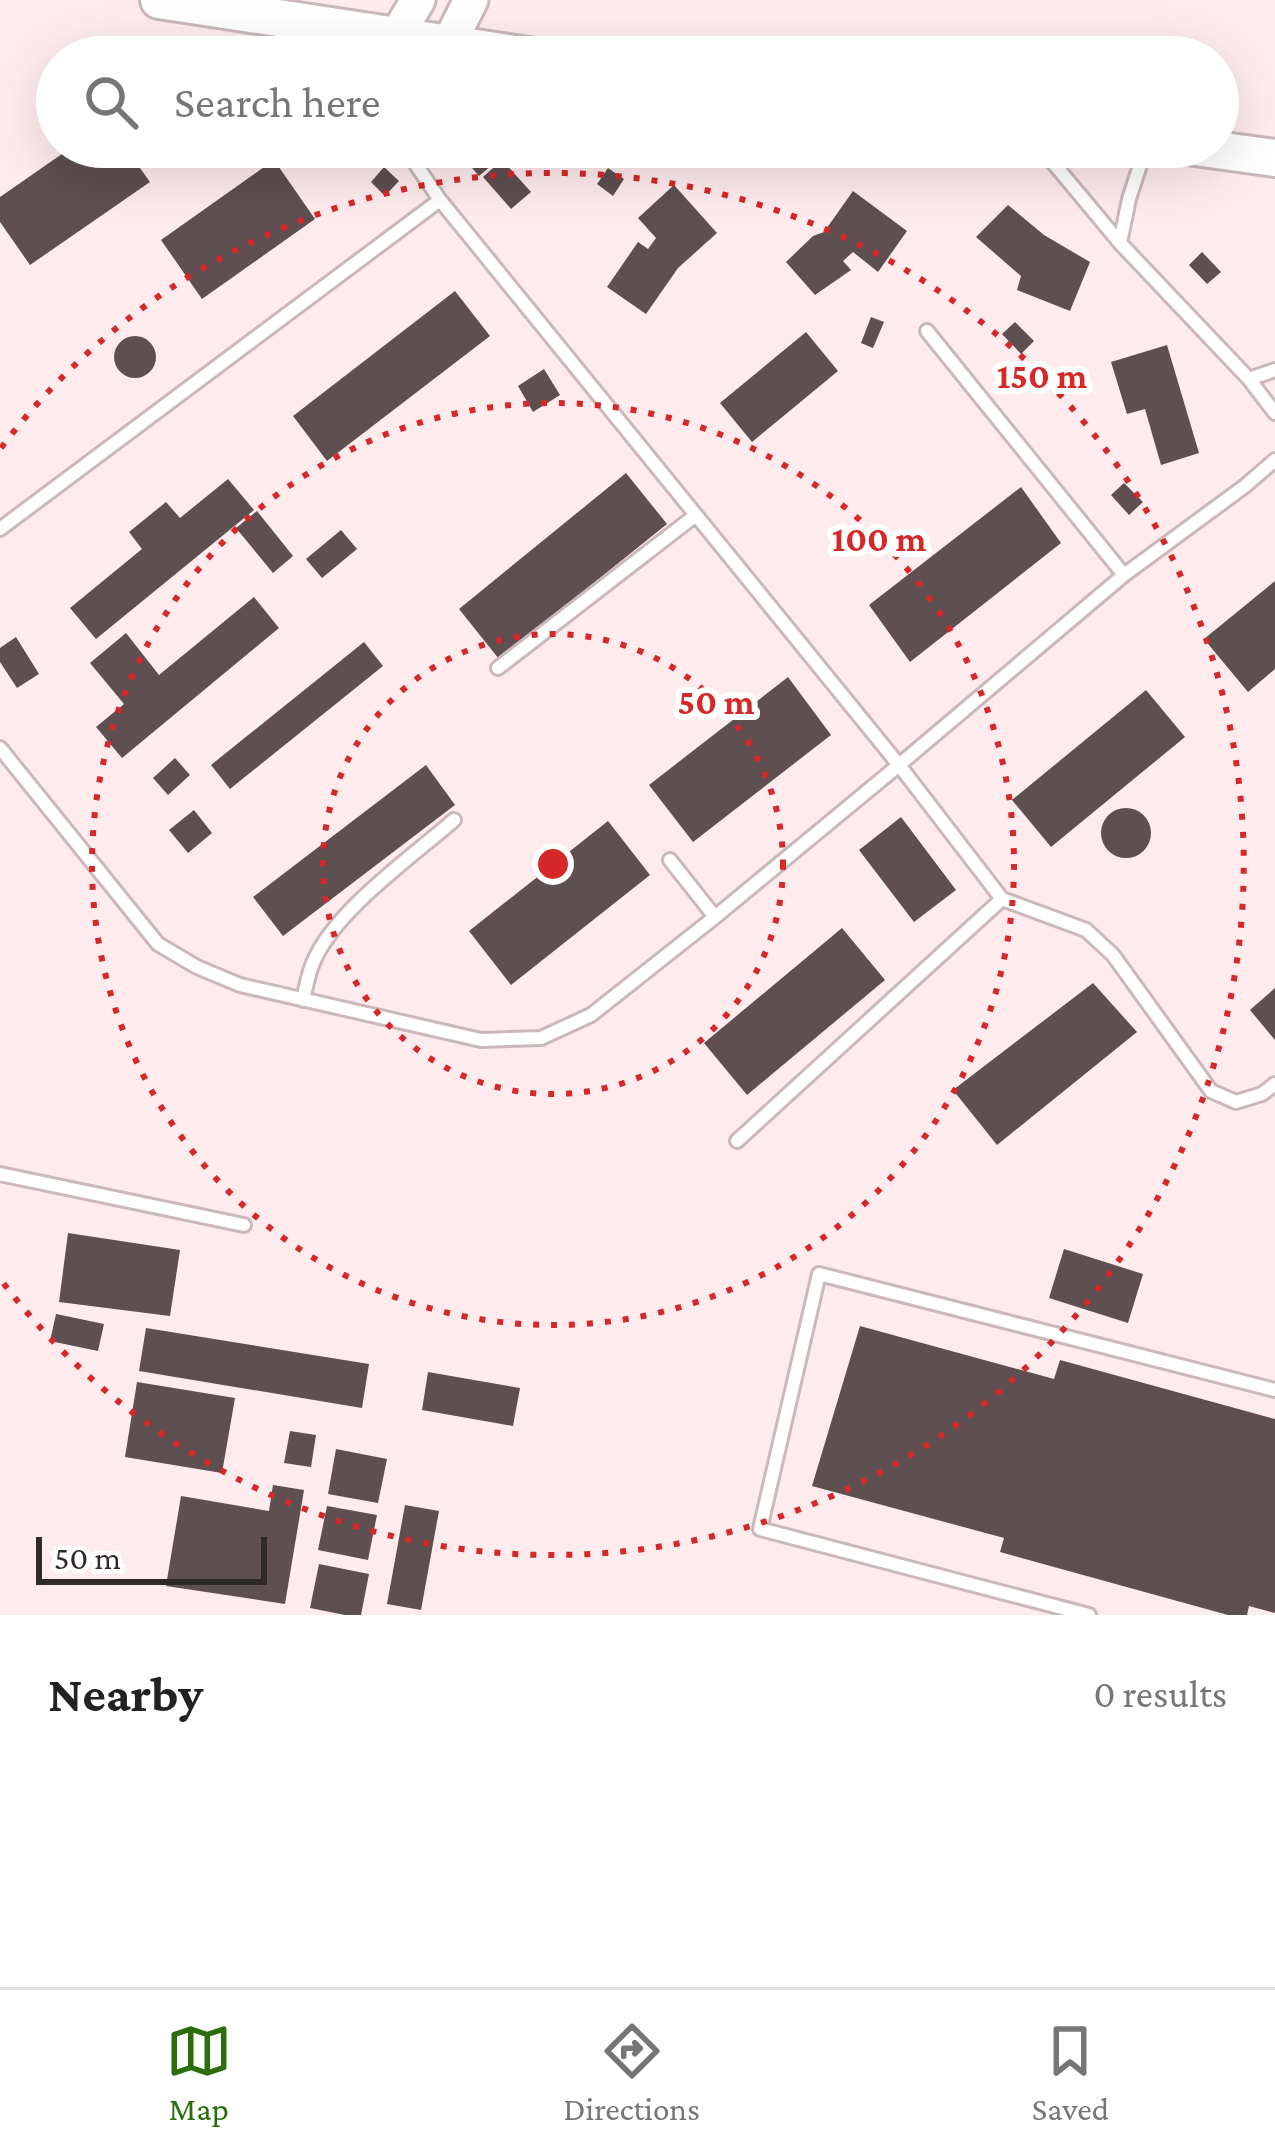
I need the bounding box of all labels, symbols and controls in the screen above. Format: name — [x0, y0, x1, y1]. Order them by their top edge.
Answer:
search box — [36, 36, 1239, 168]
icon: search — [78, 69, 144, 135]
text: Search here — [174, 77, 381, 127]
text: 150 m — [997, 356, 1088, 396]
text: 100 m — [832, 519, 927, 559]
text: 50 m — [678, 682, 755, 722]
centre of rings — [532, 843, 574, 885]
scale bar — [36, 1531, 267, 1584]
text: 50 m — [54, 1539, 121, 1576]
text: Nearby — [48, 1665, 203, 1722]
text: 0 results — [1093, 1672, 1227, 1715]
tab: Map — [166, 2018, 232, 2127]
tab: Directions — [564, 2018, 700, 2127]
tab: Saved — [1032, 2018, 1109, 2127]

